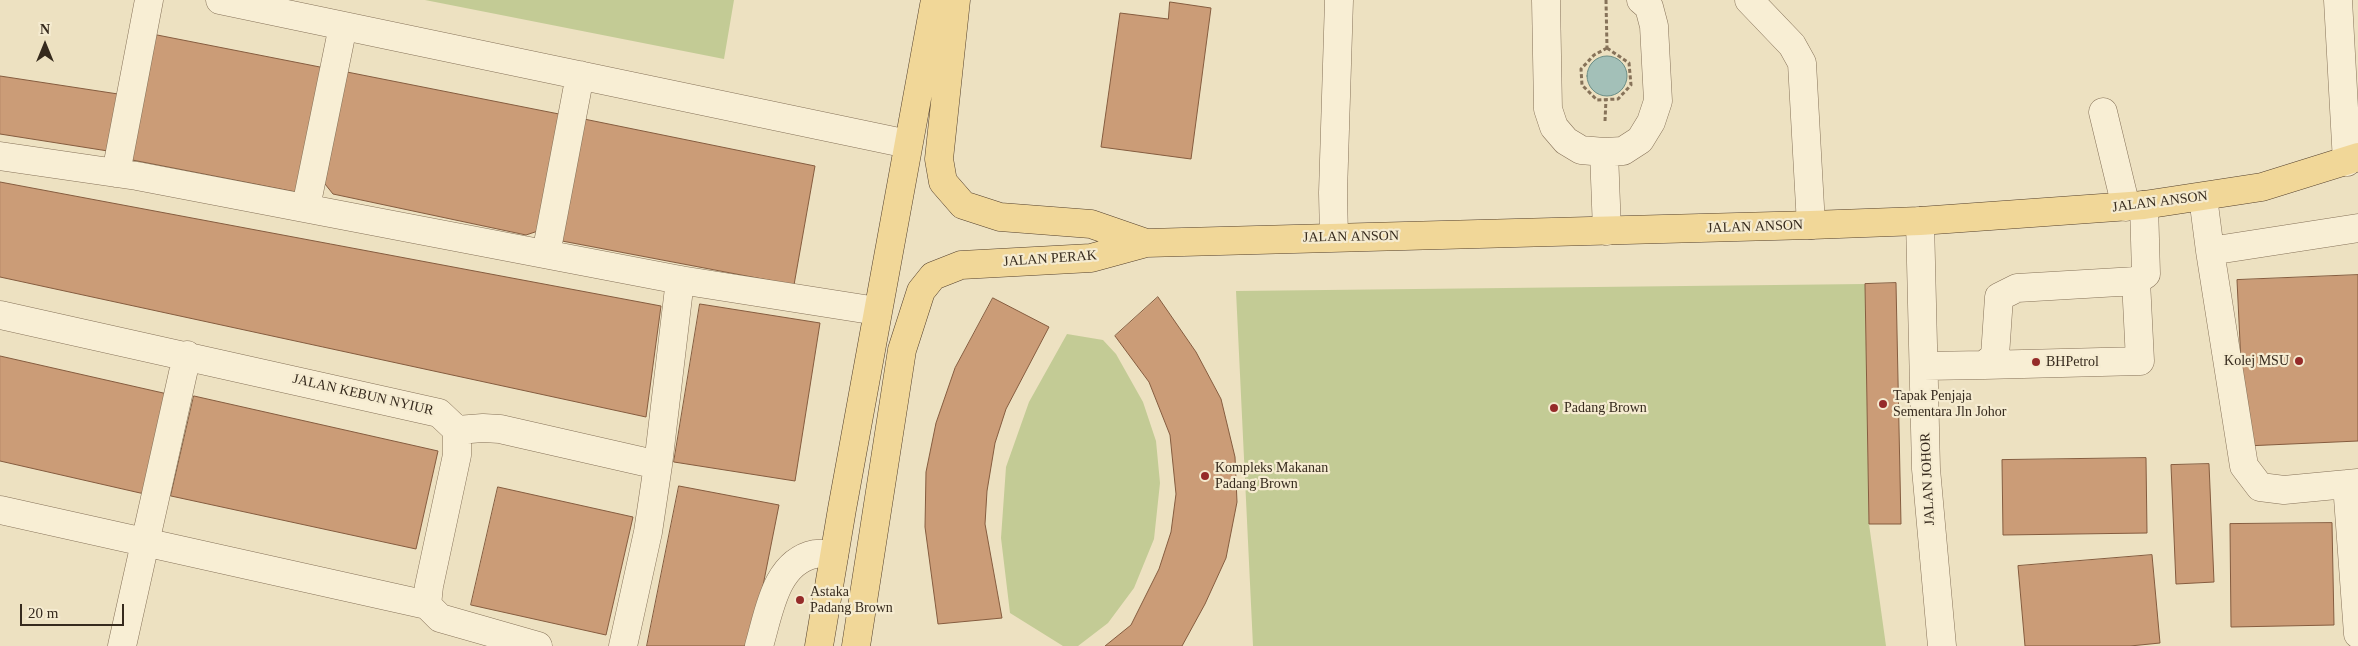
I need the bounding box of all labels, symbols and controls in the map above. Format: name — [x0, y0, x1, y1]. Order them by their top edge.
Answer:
north arrow — [20, 20, 70, 70]
text: N — [40, 22, 50, 37]
street label: JALAN ANSON — [2111, 188, 2209, 216]
street label: JALAN ANSON — [1707, 217, 1803, 237]
street label: JALAN ANSON — [1303, 228, 1399, 246]
street label: JALAN PERAK — [1003, 247, 1097, 271]
place label: Kolej MSU — [2224, 353, 2289, 369]
place label: BHPetrol — [2046, 354, 2099, 370]
marker: Kolej MSU — [2293, 355, 2305, 367]
marker: BHPetrol — [2030, 356, 2042, 368]
street label: JALAN KEBUN NYIUR — [291, 371, 435, 419]
place label: Tapak Penjaja Sementara Jln Johor — [1893, 388, 2007, 421]
marker: Tapak Penjaja Sementara Jln Johor — [1877, 398, 1889, 410]
place label: Padang Brown — [1564, 400, 1647, 416]
marker: Padang Brown — [1548, 402, 1560, 414]
street label: JALAN JOHOR — [1917, 432, 1939, 526]
place label: Kompleks Makanan Padang Brown — [1215, 460, 1328, 492]
marker: Kompleks Makanan Padang Brown — [1199, 470, 1211, 482]
place label: Astaka Padang Brown — [810, 584, 893, 616]
scale bar — [22, 594, 126, 626]
marker: Astaka Padang Brown — [794, 594, 806, 606]
text: 20 m — [28, 605, 58, 621]

